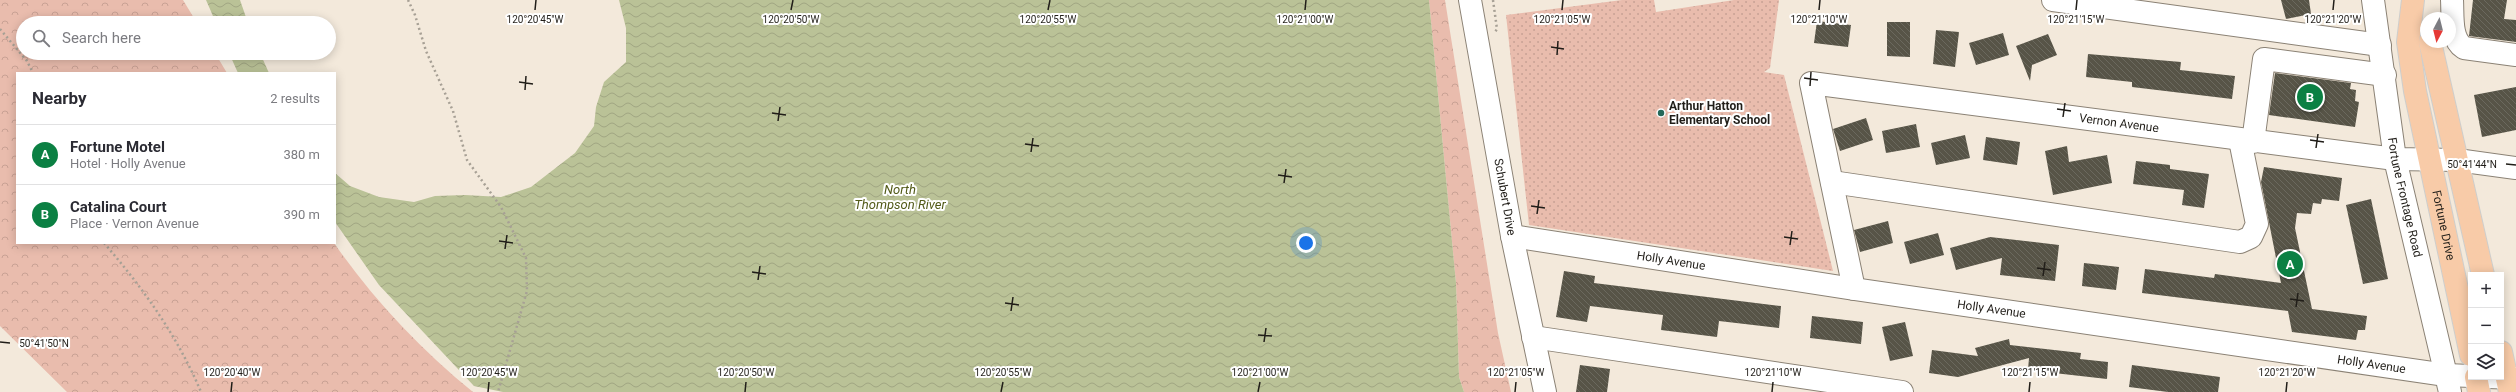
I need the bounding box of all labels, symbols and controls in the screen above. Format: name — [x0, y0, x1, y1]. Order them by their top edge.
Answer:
north arrow — [2420, 12, 2456, 48]
text: 120°20'45"W — [507, 14, 564, 25]
text: 120°20'50"W — [763, 14, 820, 25]
text: 120°20'55"W — [1020, 14, 1077, 25]
text: 120°21'00"W — [1277, 14, 1334, 25]
text: 120°21'05"W — [1534, 14, 1591, 25]
text: 120°21'10"W — [1791, 14, 1848, 25]
text: 120°21'15"W — [2048, 14, 2105, 25]
text: 120°21'20"W — [2305, 14, 2362, 25]
search box — [16, 16, 336, 60]
icon: search — [30, 27, 52, 49]
text: Search here — [62, 29, 141, 47]
pin: B — [2297, 82, 2323, 112]
text: Nearby — [32, 88, 87, 108]
text: 2 results — [270, 91, 320, 106]
place label: Arthur Hatton Elementary School — [1669, 99, 1770, 127]
marker: Arthur Hatton Elementary School — [1656, 108, 1666, 118]
street label: Vernon Avenue — [2078, 111, 2160, 135]
street label: Fortune Frontage Road — [2385, 137, 2425, 259]
text: Fortune Motel — [70, 138, 165, 156]
text: A — [41, 147, 49, 162]
text: 380 m — [283, 147, 320, 162]
text: Hotel · Holly Avenue — [70, 156, 186, 171]
street label: Schubert Drive — [1491, 157, 1519, 237]
text: 50°41'44"N — [2447, 159, 2497, 170]
water label: North Thompson River — [854, 182, 946, 212]
street label: Fortune Drive — [2429, 189, 2458, 262]
text: Catalina Court — [70, 198, 167, 216]
text: B — [41, 207, 49, 222]
text: 390 m — [283, 207, 320, 222]
text: Place · Vernon Avenue — [70, 216, 199, 231]
your location — [1296, 233, 1316, 253]
street label: Holly Avenue — [1636, 248, 1706, 273]
pin: A — [2277, 249, 2303, 279]
map controls — [2468, 272, 2504, 380]
button: + — [2468, 272, 2504, 308]
street label: Holly Avenue — [1956, 297, 2027, 321]
button: − — [2468, 308, 2504, 344]
text: 50°41'50"N — [19, 338, 69, 349]
button: layers — [2468, 344, 2504, 380]
street label: Holly Avenue — [2336, 352, 2407, 376]
text: 120°20'40"W — [204, 367, 261, 378]
text: 120°20'45"W — [461, 367, 518, 378]
text: 120°20'50"W — [718, 367, 775, 378]
text: 120°20'55"W — [975, 367, 1032, 378]
text: 120°21'00"W — [1232, 367, 1289, 378]
text: 120°21'05"W — [1488, 367, 1545, 378]
text: 120°21'10"W — [1745, 367, 1802, 378]
text: 120°21'15"W — [2002, 367, 2059, 378]
text: 120°21'20"W — [2259, 367, 2316, 378]

